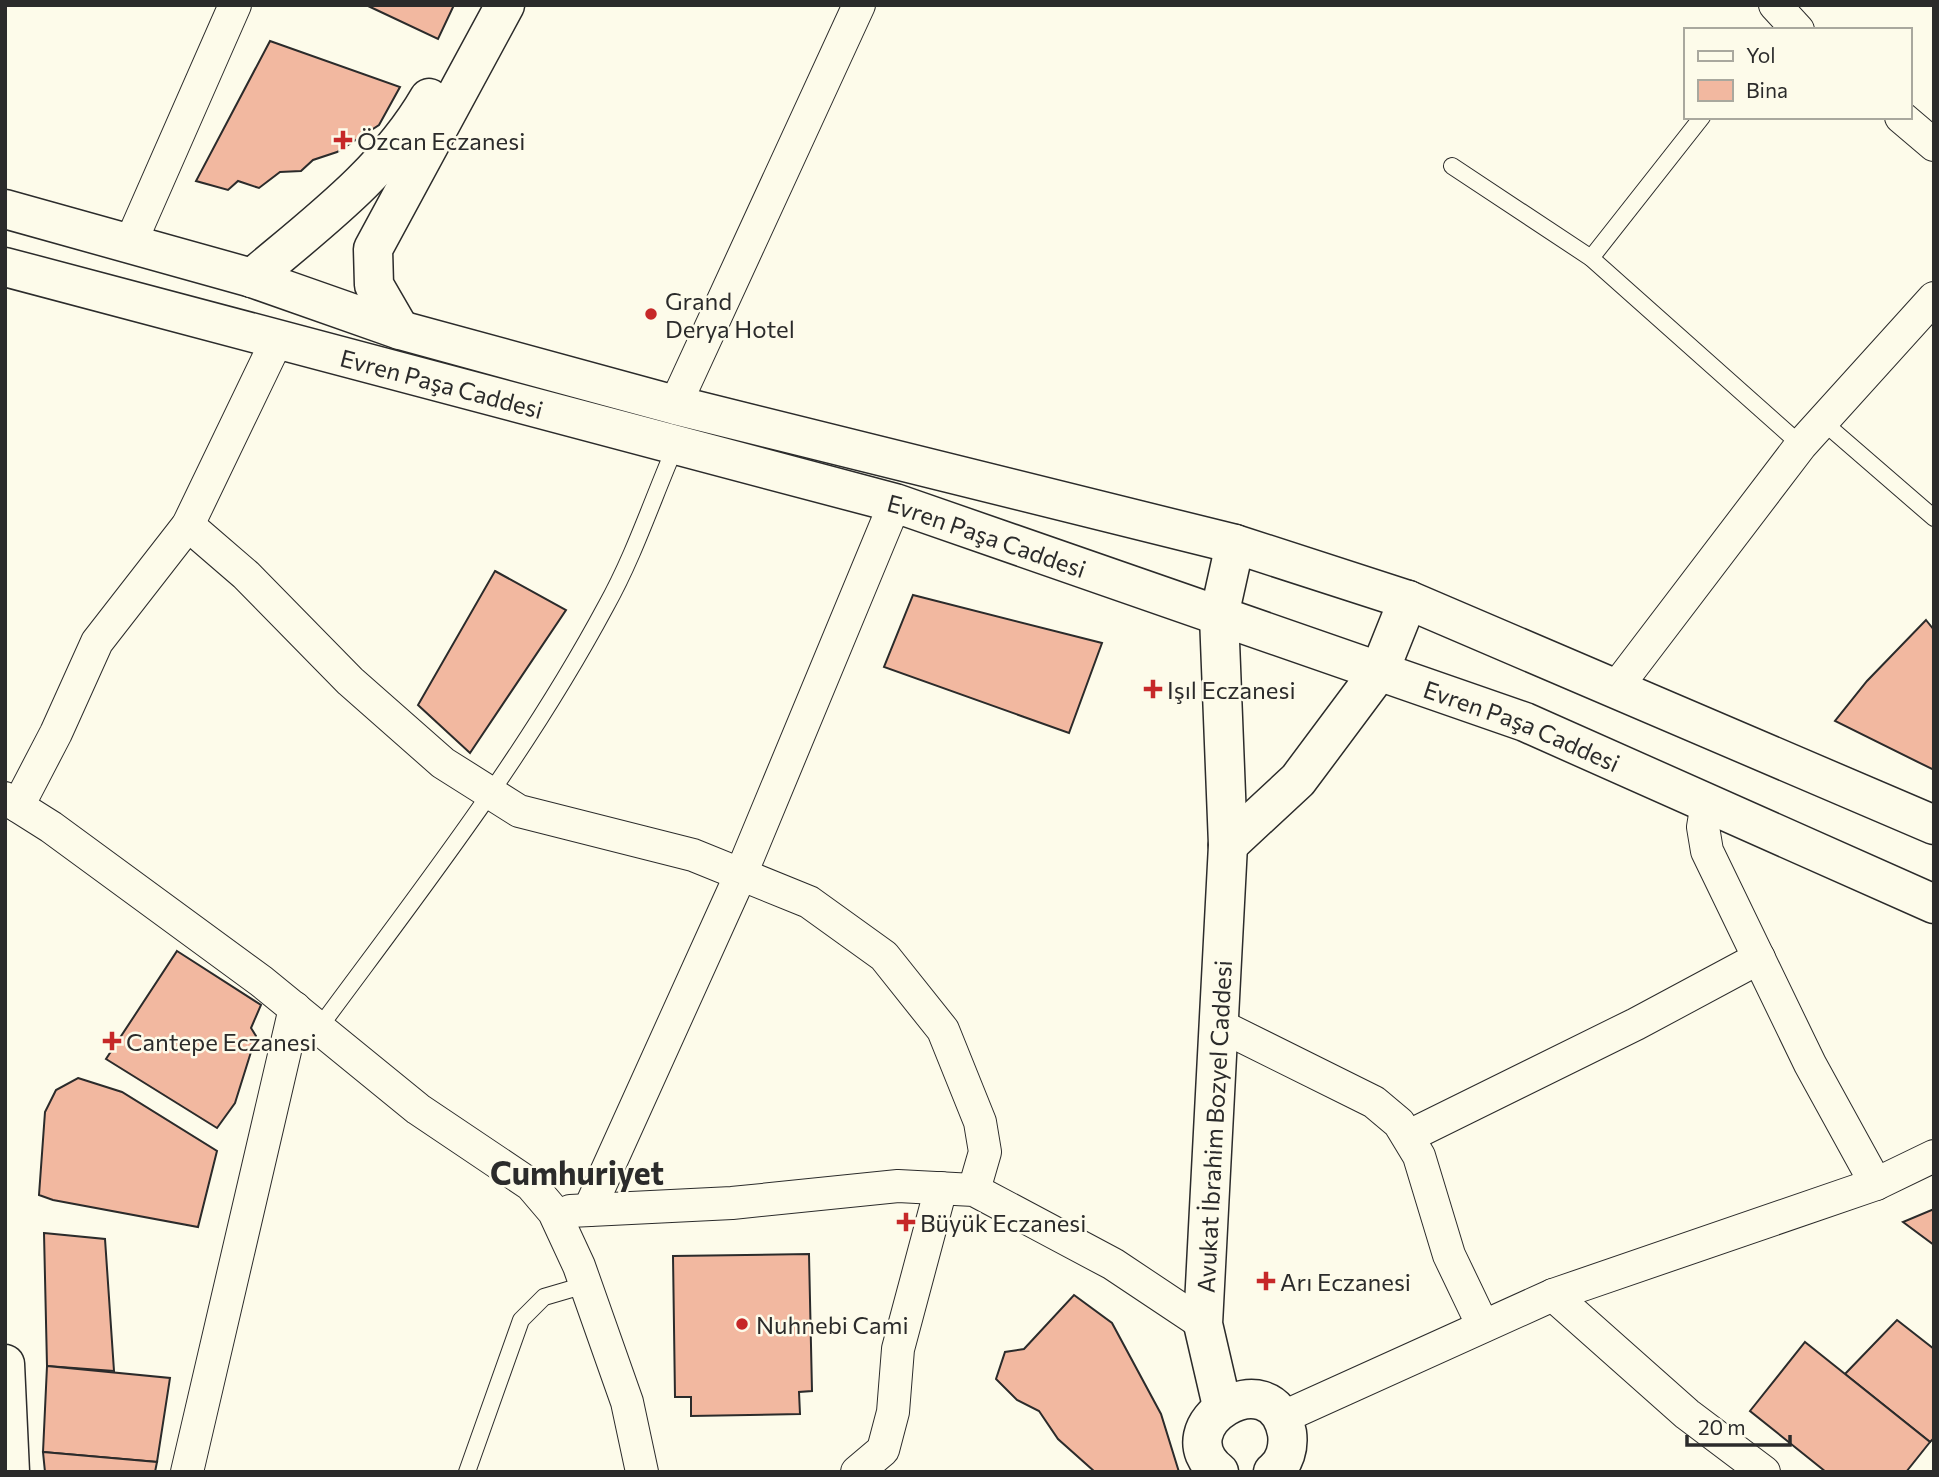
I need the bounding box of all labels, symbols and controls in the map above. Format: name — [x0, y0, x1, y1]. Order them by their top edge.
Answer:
legend — [1684, 28, 1911, 119]
text: Yol — [1746, 42, 1776, 67]
text: Bina — [1746, 77, 1788, 102]
place label: Özcan Eczanesi — [357, 126, 525, 155]
marker: Özcan Eczanesi — [335, 132, 351, 148]
place label: Grand Derya Hotel — [665, 286, 795, 343]
marker: Grand Derya Hotel — [643, 306, 659, 322]
street label: Evren Paşa Caddesi — [337, 342, 546, 424]
street label: Evren Paşa Caddesi — [884, 487, 1090, 583]
street label: Evren Paşa Caddesi — [1420, 673, 1625, 777]
place label: Işıl Eczanesi — [1167, 675, 1296, 704]
marker: Işıl Eczanesi — [1145, 681, 1161, 697]
street label: Avukat İbrahim Bozyel Caddesi — [1190, 959, 1236, 1294]
place label: Cantepe Eczanesi — [126, 1027, 317, 1056]
marker: Cantepe Eczanesi — [104, 1033, 120, 1049]
district label: Cumhuriyet — [490, 1152, 664, 1192]
place label: Büyük Eczanesi — [920, 1208, 1086, 1237]
marker: Büyük Eczanesi — [898, 1214, 914, 1230]
place label: Arı Eczanesi — [1280, 1267, 1411, 1296]
marker: Arı Eczanesi — [1258, 1273, 1274, 1289]
place label: Nuhnebi Cami — [756, 1310, 909, 1339]
marker: Nuhnebi Cami — [734, 1316, 750, 1332]
scale bar — [1687, 1404, 1790, 1448]
text: 20 m — [1698, 1414, 1746, 1439]

